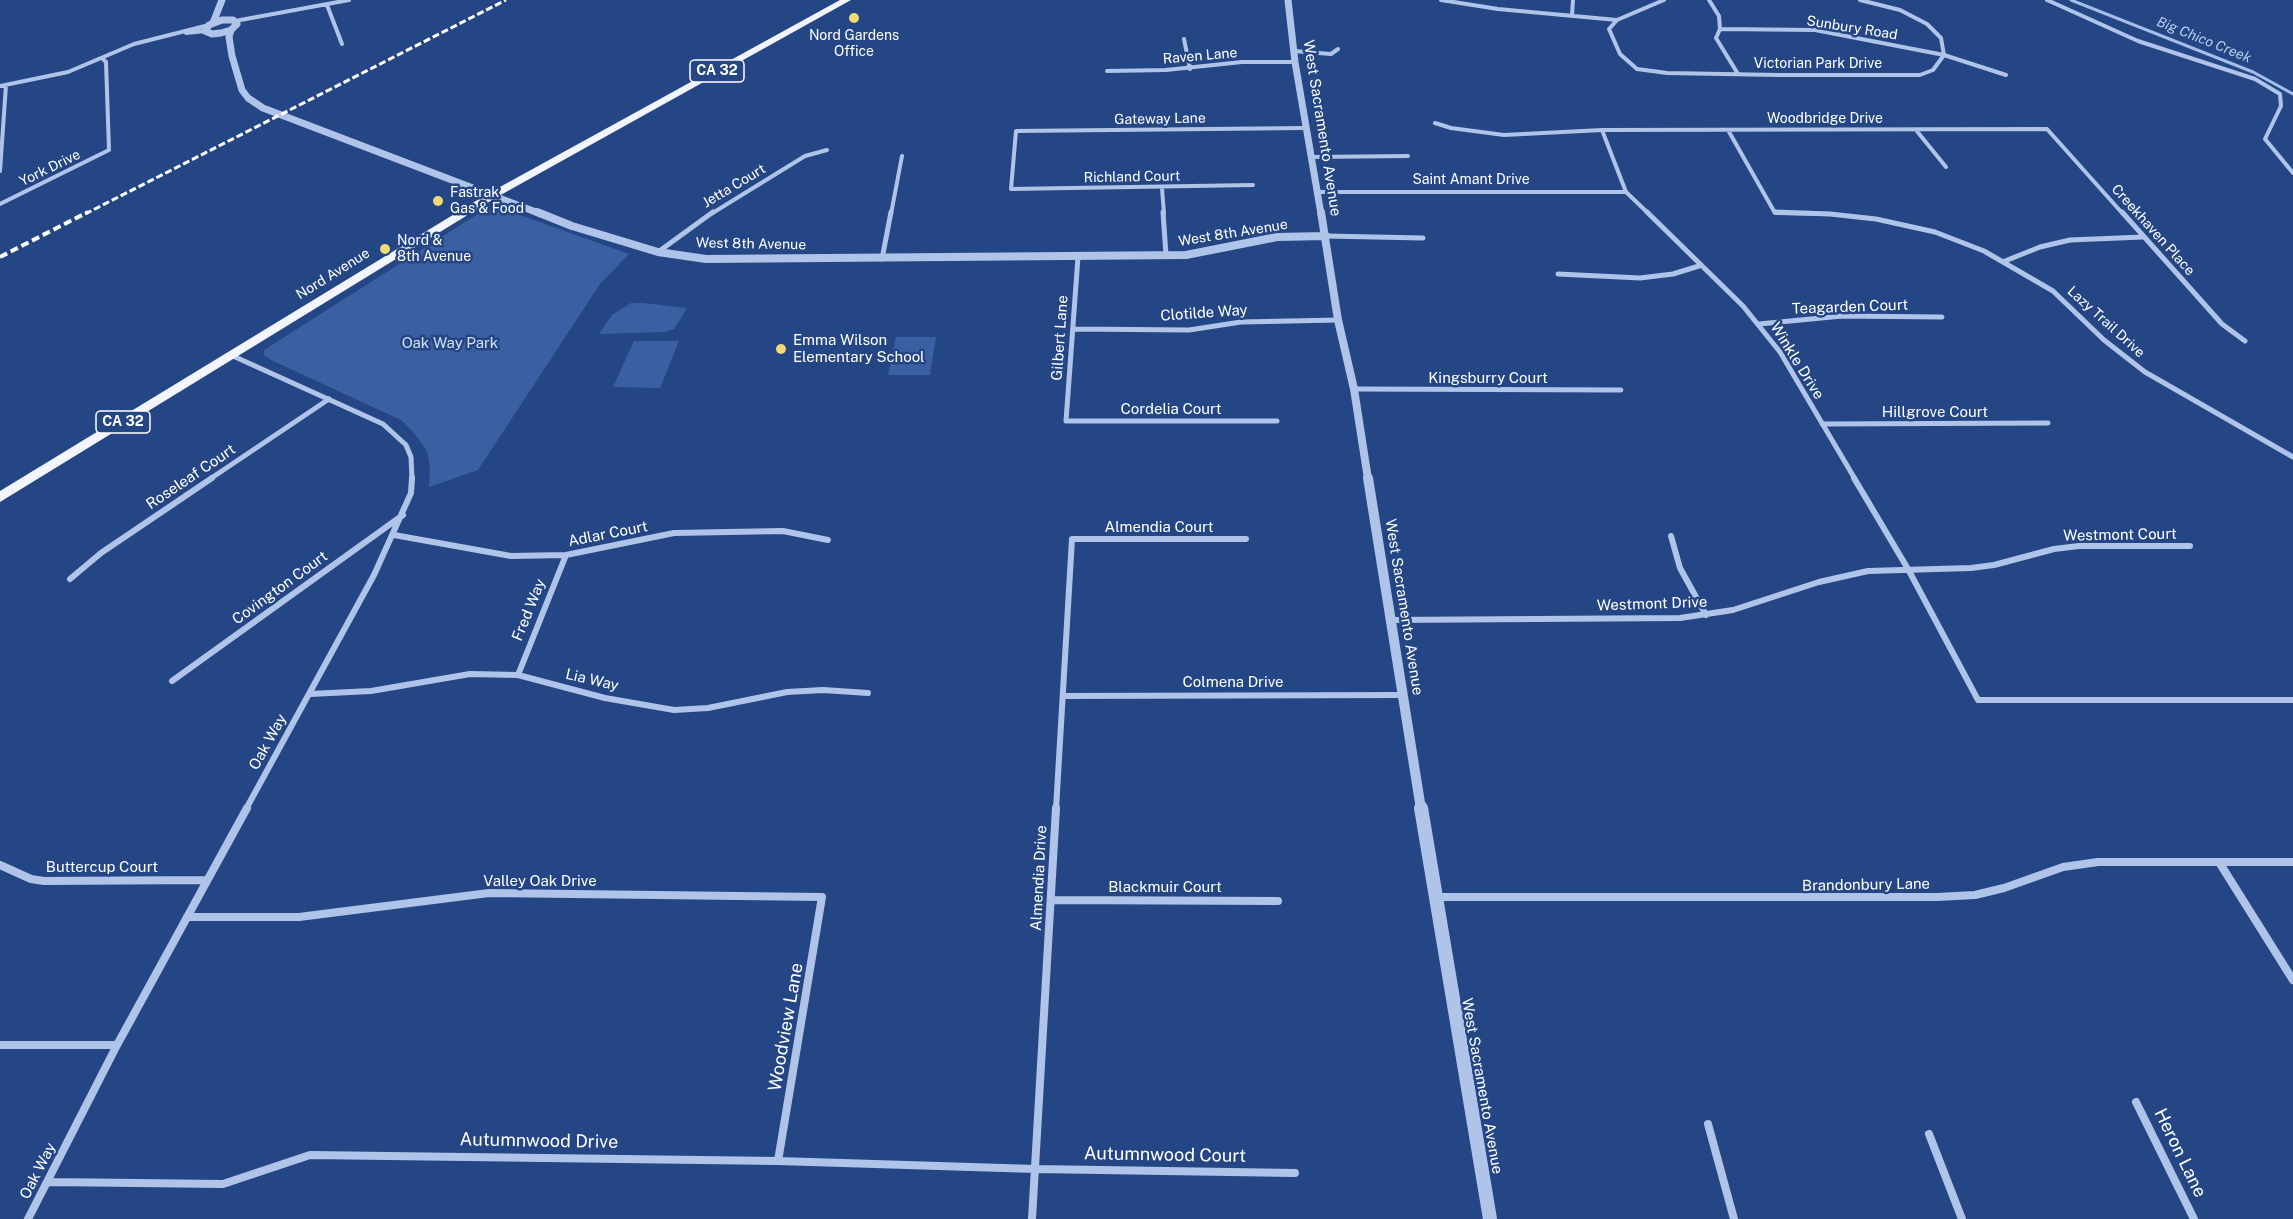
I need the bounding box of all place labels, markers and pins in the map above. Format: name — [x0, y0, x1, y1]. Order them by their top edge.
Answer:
marker: Nord Gardens Office — [847, 11, 861, 25]
place label: Nord Gardens Office — [809, 28, 899, 60]
place label: Fastrak Gas & Food — [450, 185, 524, 218]
marker: Fastrak Gas & Food — [431, 194, 445, 208]
place label: Nord & 8th Avenue — [397, 233, 471, 266]
marker: Nord & 8th Avenue — [378, 242, 392, 256]
place label: Emma Wilson Elementary School — [793, 331, 925, 366]
marker: Emma Wilson Elementary School — [774, 342, 788, 356]

